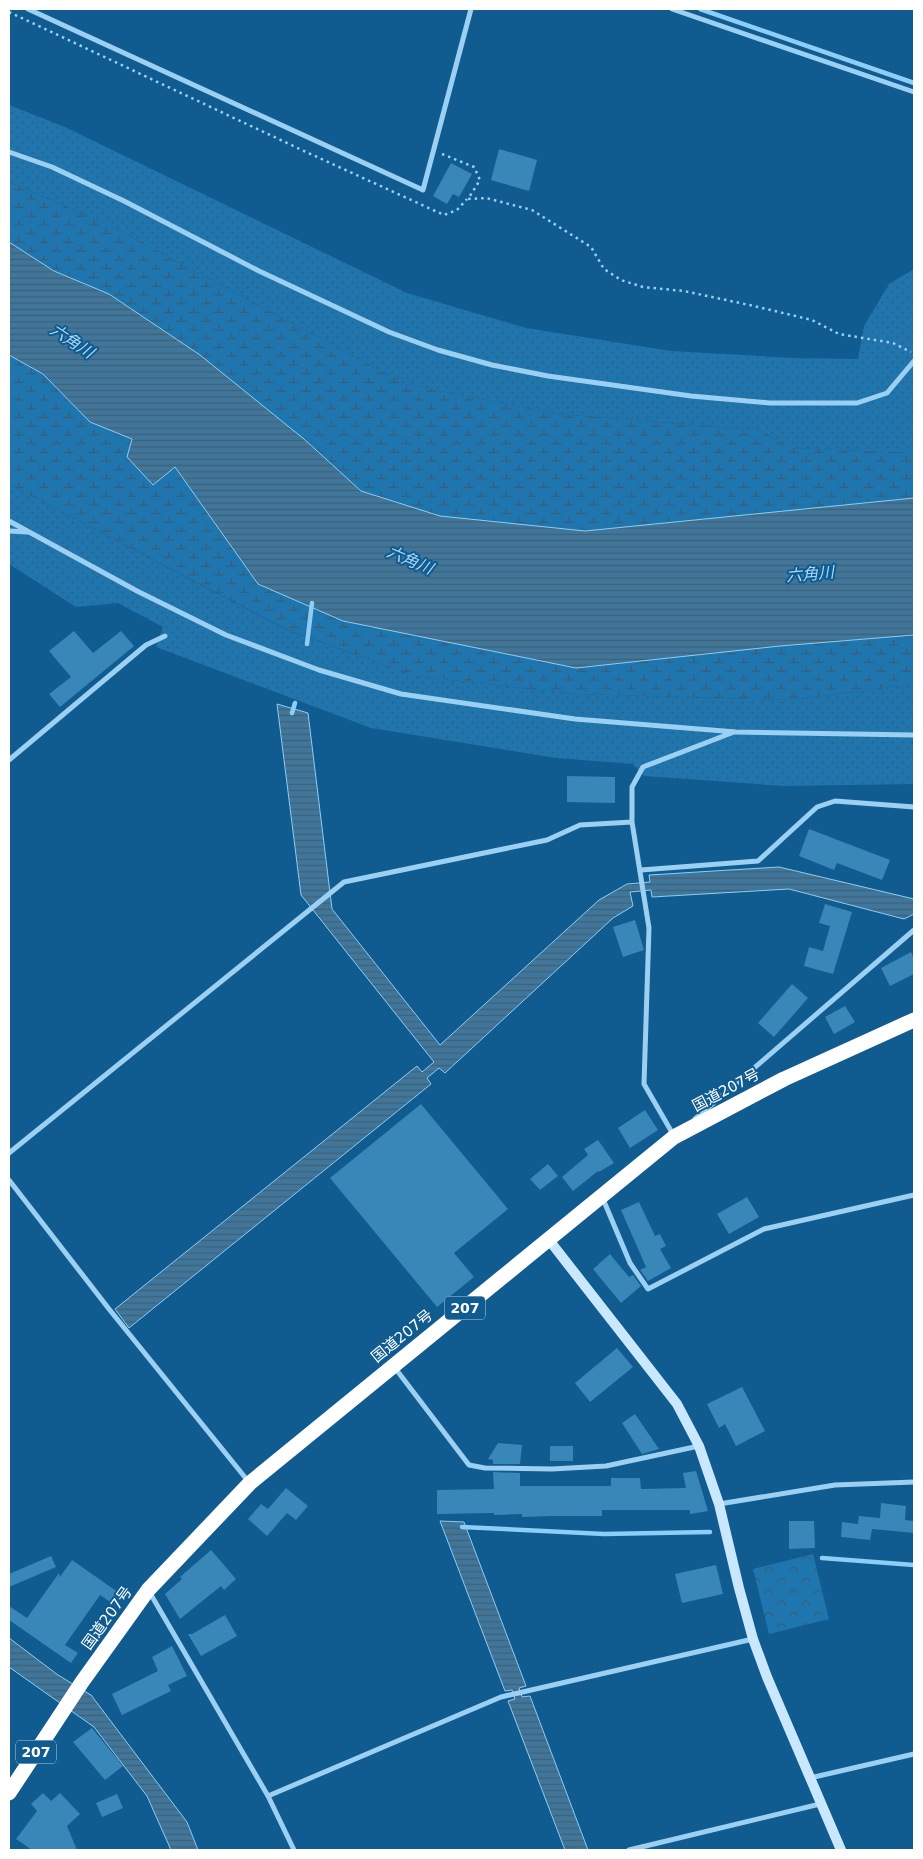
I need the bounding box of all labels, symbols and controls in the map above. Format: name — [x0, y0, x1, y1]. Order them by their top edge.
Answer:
water label: 六角川 — [47, 320, 99, 363]
water label: 六角川 — [384, 542, 438, 579]
water label: 六角川 — [785, 562, 837, 586]
street label: 国道207号 — [689, 1065, 763, 1115]
road number: 207 — [445, 1296, 485, 1320]
street label: 国道207号 — [368, 1306, 436, 1366]
street label: 国道207号 — [78, 1583, 136, 1653]
road number: 207 — [16, 1740, 56, 1764]

